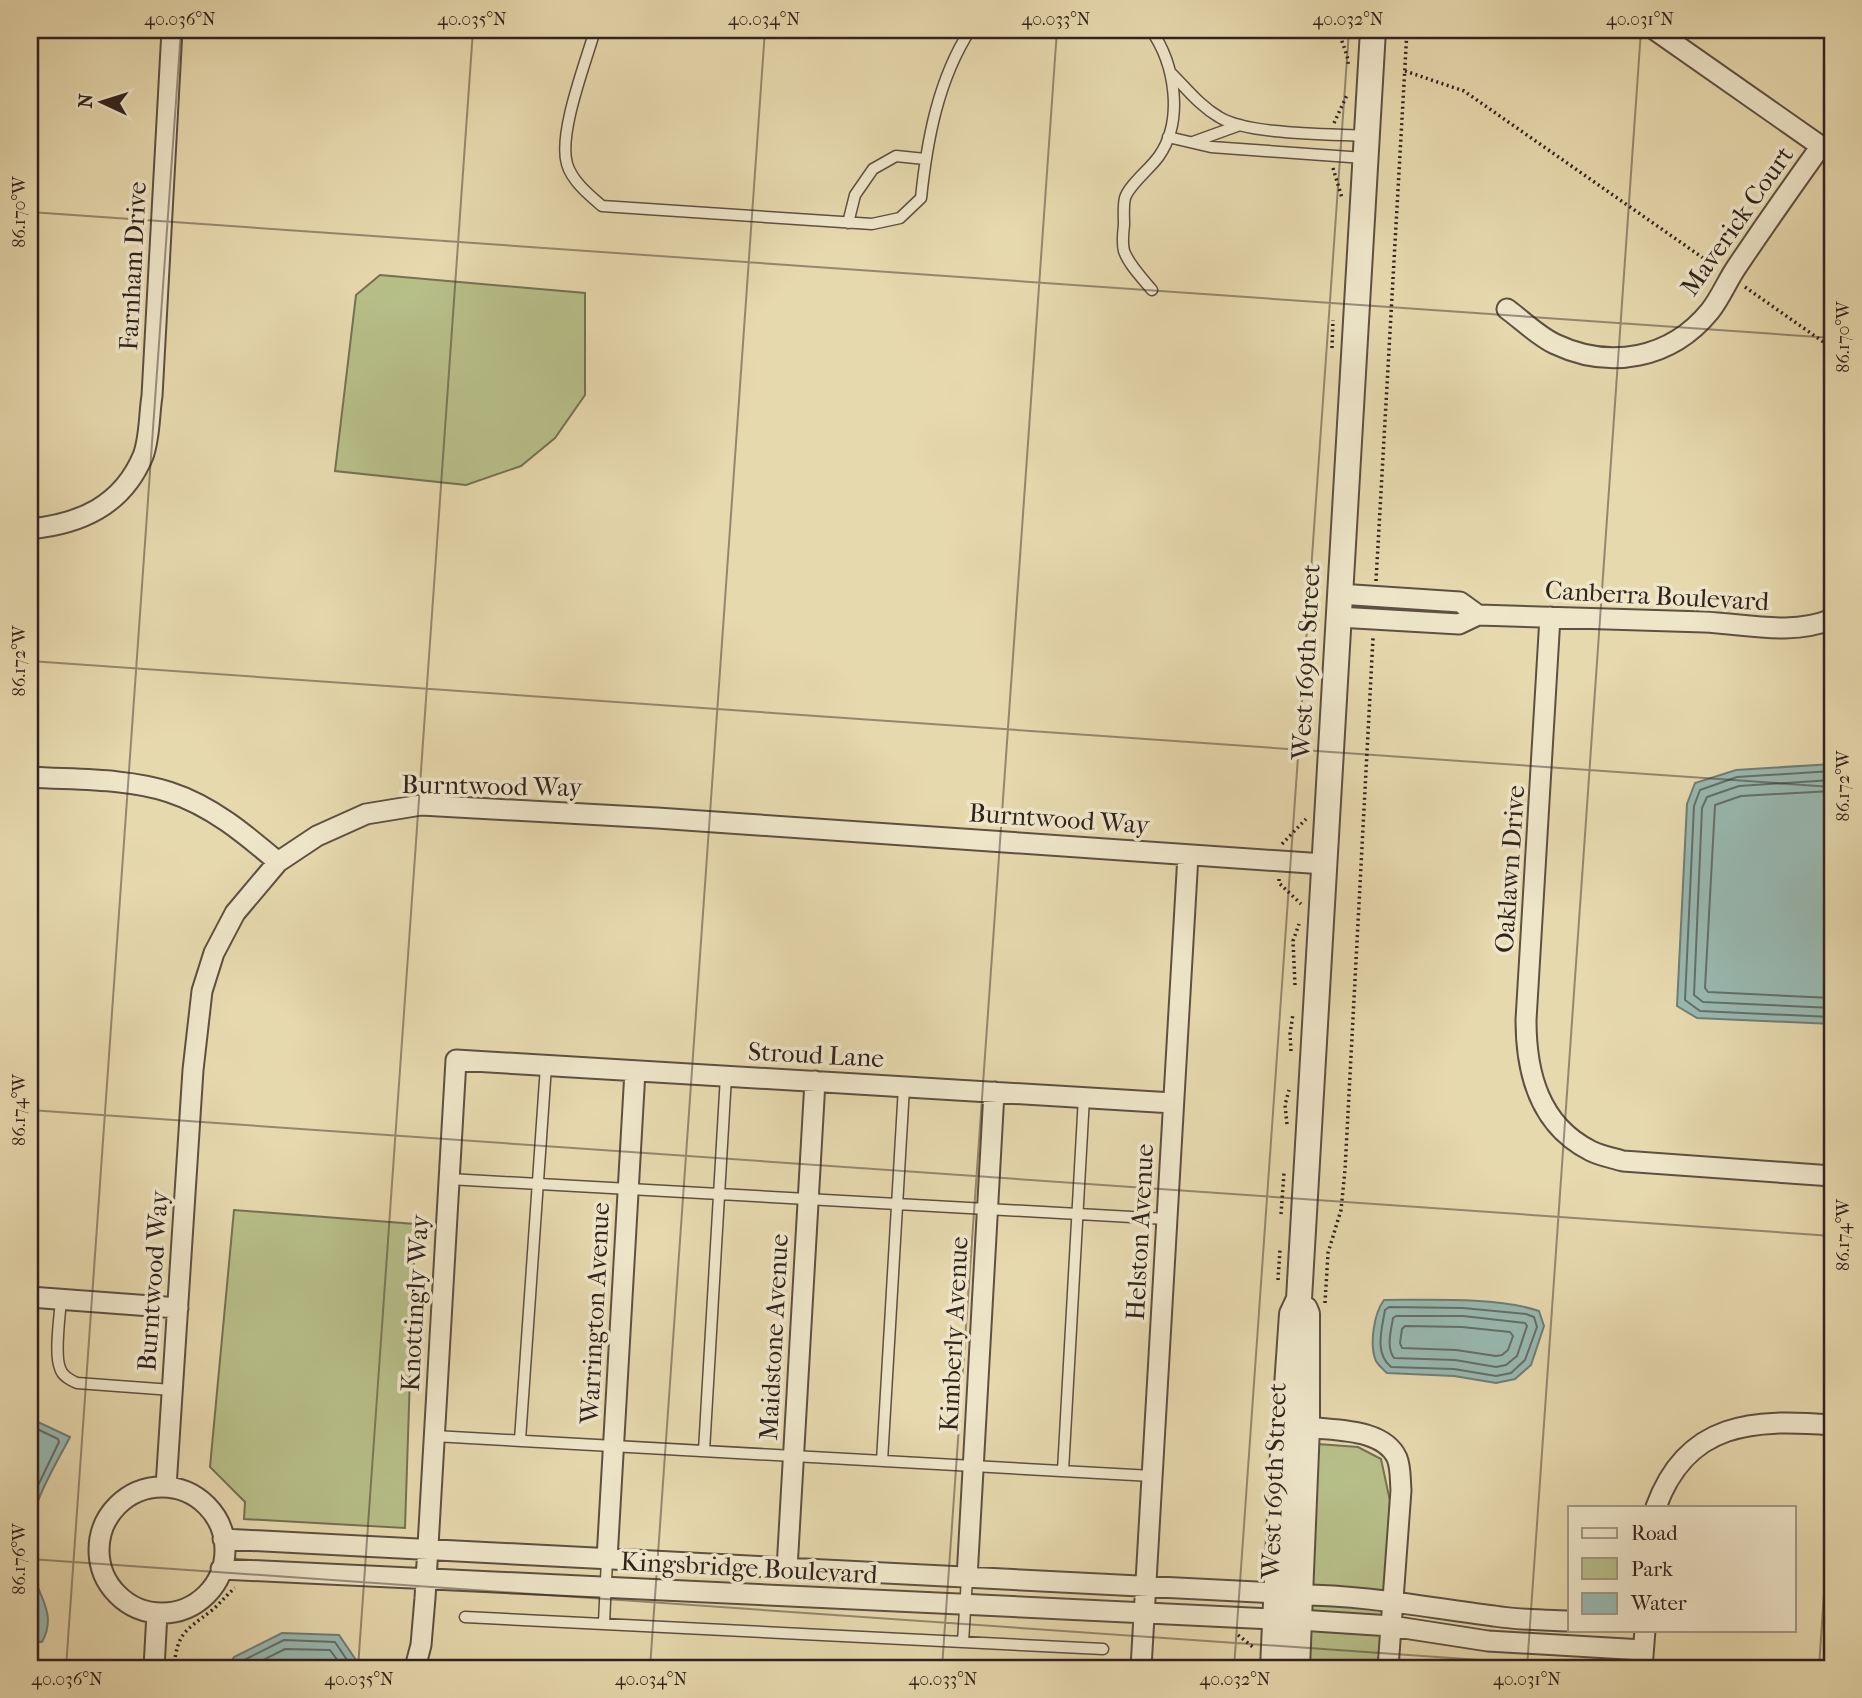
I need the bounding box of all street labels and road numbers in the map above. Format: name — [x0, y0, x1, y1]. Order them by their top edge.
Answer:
street label: Maverick Court — [1674, 140, 1800, 302]
street label: Farnham Drive — [113, 181, 153, 351]
street label: West 169th Street — [1285, 563, 1327, 762]
street label: Canberra Boulevard — [1544, 575, 1771, 617]
street label: Burntwood Way — [401, 769, 584, 803]
street label: Oaklawn Drive — [1489, 784, 1531, 954]
street label: Burntwood Way — [968, 797, 1152, 841]
street label: Stroud Lane — [747, 1036, 885, 1074]
street label: Helston Avenue — [1120, 1143, 1160, 1321]
street label: Burntwood Way — [131, 1188, 175, 1372]
street label: Warrington Avenue — [574, 1201, 616, 1426]
street label: Knottingly Way — [395, 1212, 435, 1392]
street label: Maidstone Avenue — [753, 1233, 795, 1441]
street label: Kimberly Avenue — [933, 1235, 975, 1432]
street label: West 169th Street — [1255, 1382, 1293, 1581]
street label: Kingsbridge Boulevard — [620, 1546, 879, 1590]

